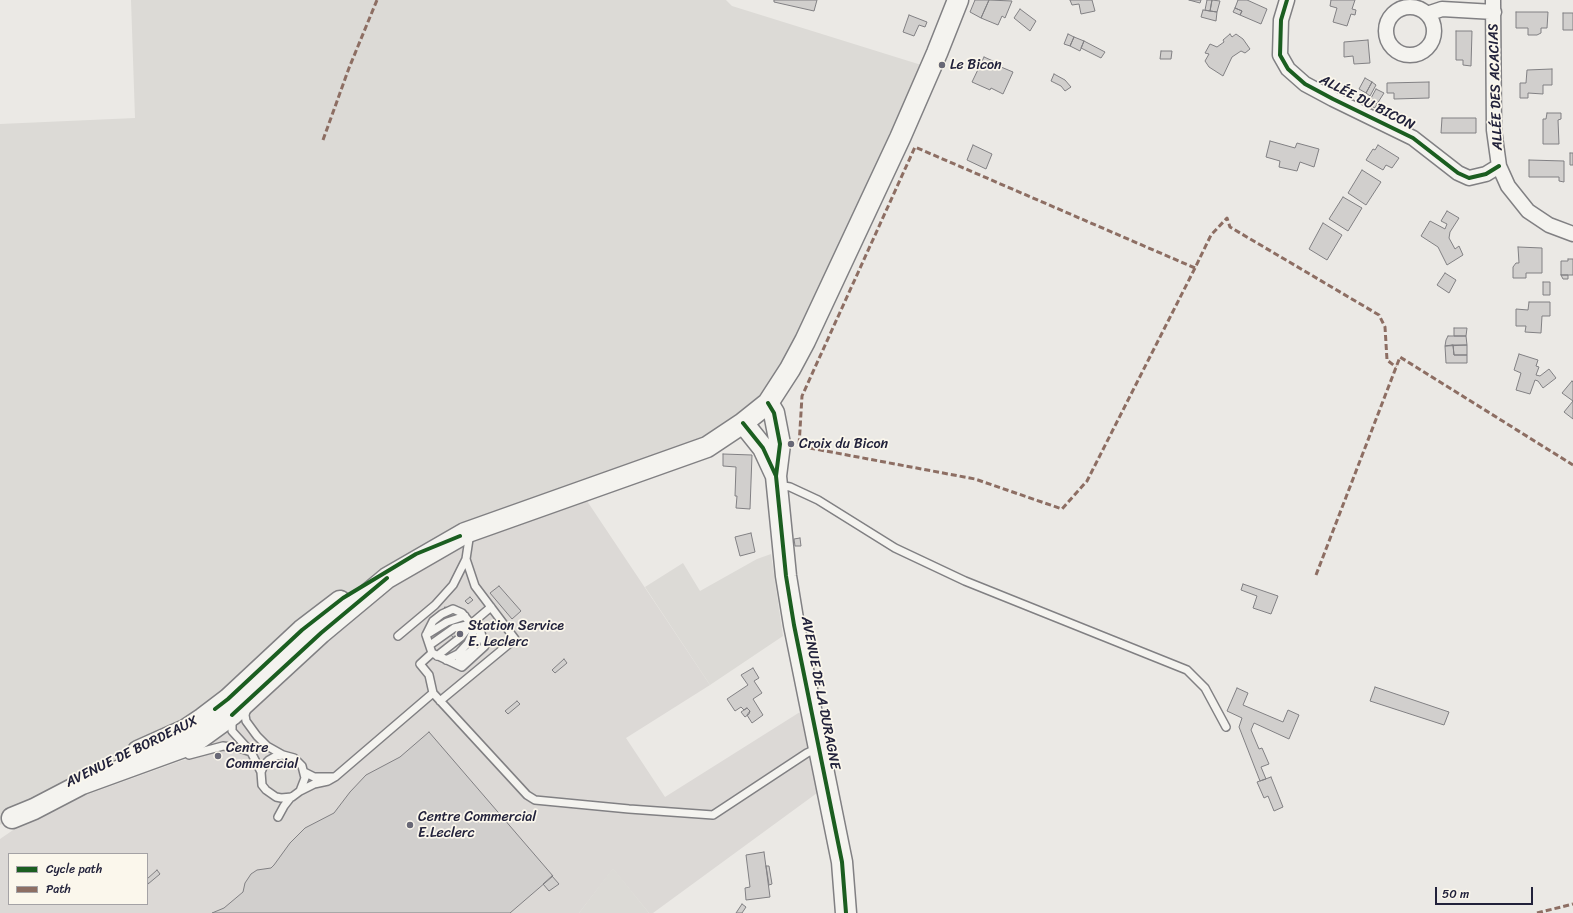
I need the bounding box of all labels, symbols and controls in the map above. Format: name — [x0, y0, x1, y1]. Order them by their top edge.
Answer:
street label: ALLÉE DES ACACIAS — [1485, 23, 1507, 151]
place label: Le Bicon — [950, 57, 1002, 73]
marker: Le Bicon — [937, 60, 947, 70]
street label: ALLÉE DU BICON — [1317, 72, 1417, 134]
place label: Croix du Bicon — [799, 436, 888, 452]
marker: Croix du Bicon — [786, 439, 796, 449]
street label: AVENUE DE LA DURAGNE — [797, 615, 843, 771]
place label: Station Service E. Leclerc — [468, 618, 564, 650]
marker: Station Service E. Leclerc — [455, 629, 465, 639]
street label: AVENUE DE BORDEAUX — [63, 713, 201, 791]
place label: Centre Commercial — [226, 740, 298, 772]
marker: Centre Commercial — [213, 751, 223, 761]
place label: Centre Commercial E.Leclerc — [418, 809, 536, 842]
marker: Centre Commercial E.Leclerc — [405, 820, 415, 830]
legend — [8, 853, 148, 905]
text: Cycle path — [46, 858, 102, 880]
text: Path — [46, 878, 71, 900]
scale bar — [1437, 879, 1535, 905]
text: 50 m — [1442, 883, 1469, 905]

